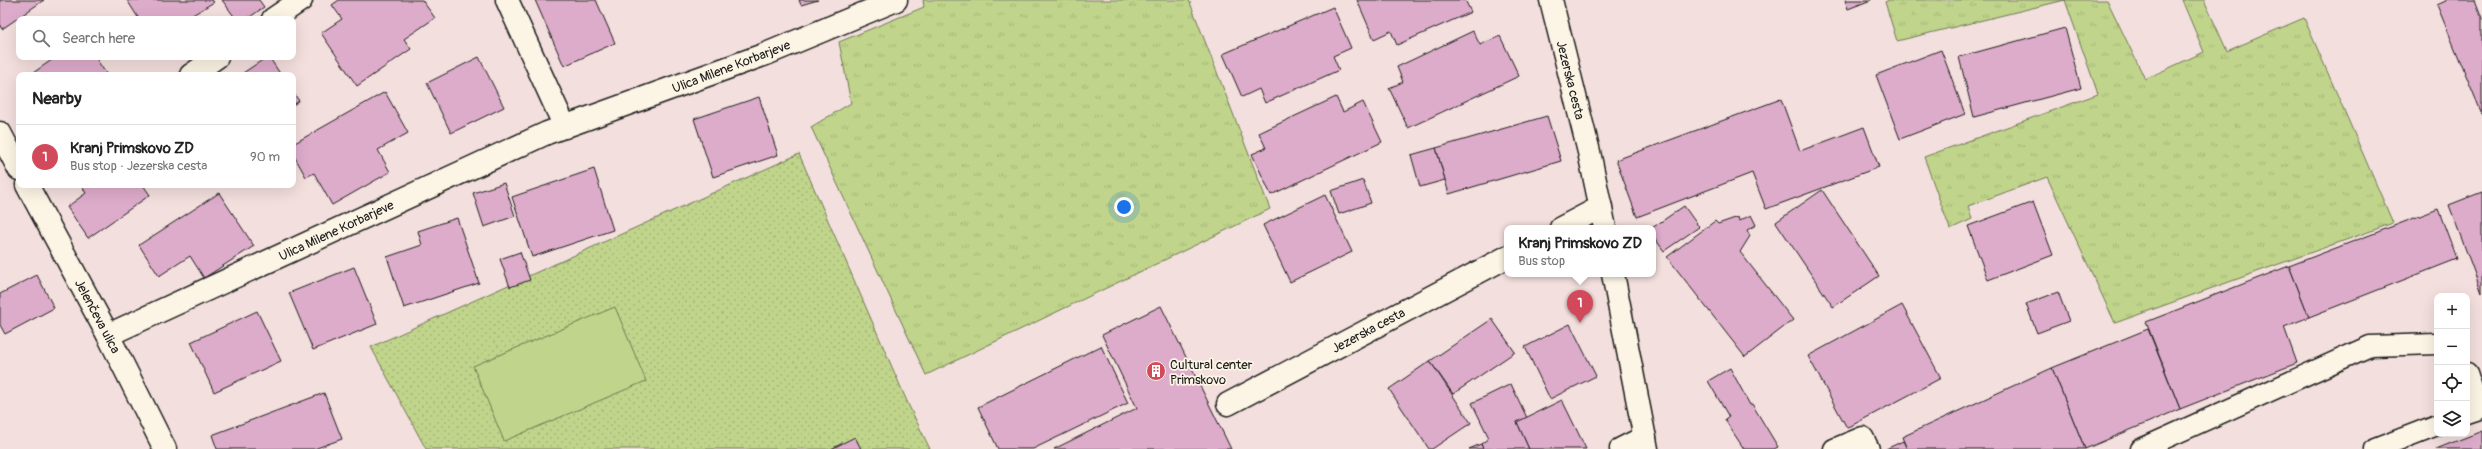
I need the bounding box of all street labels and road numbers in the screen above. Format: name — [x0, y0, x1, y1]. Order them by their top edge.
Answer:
street label: Ulica Milene Korbarjeve — [670, 37, 793, 97]
street label: Jezerska cesta — [1553, 39, 1588, 121]
street label: Ulica Milene Korbarjeve — [276, 197, 397, 265]
street label: Jelenčeva ulica — [71, 277, 123, 356]
street label: Jezerska cesta — [1329, 305, 1408, 357]

